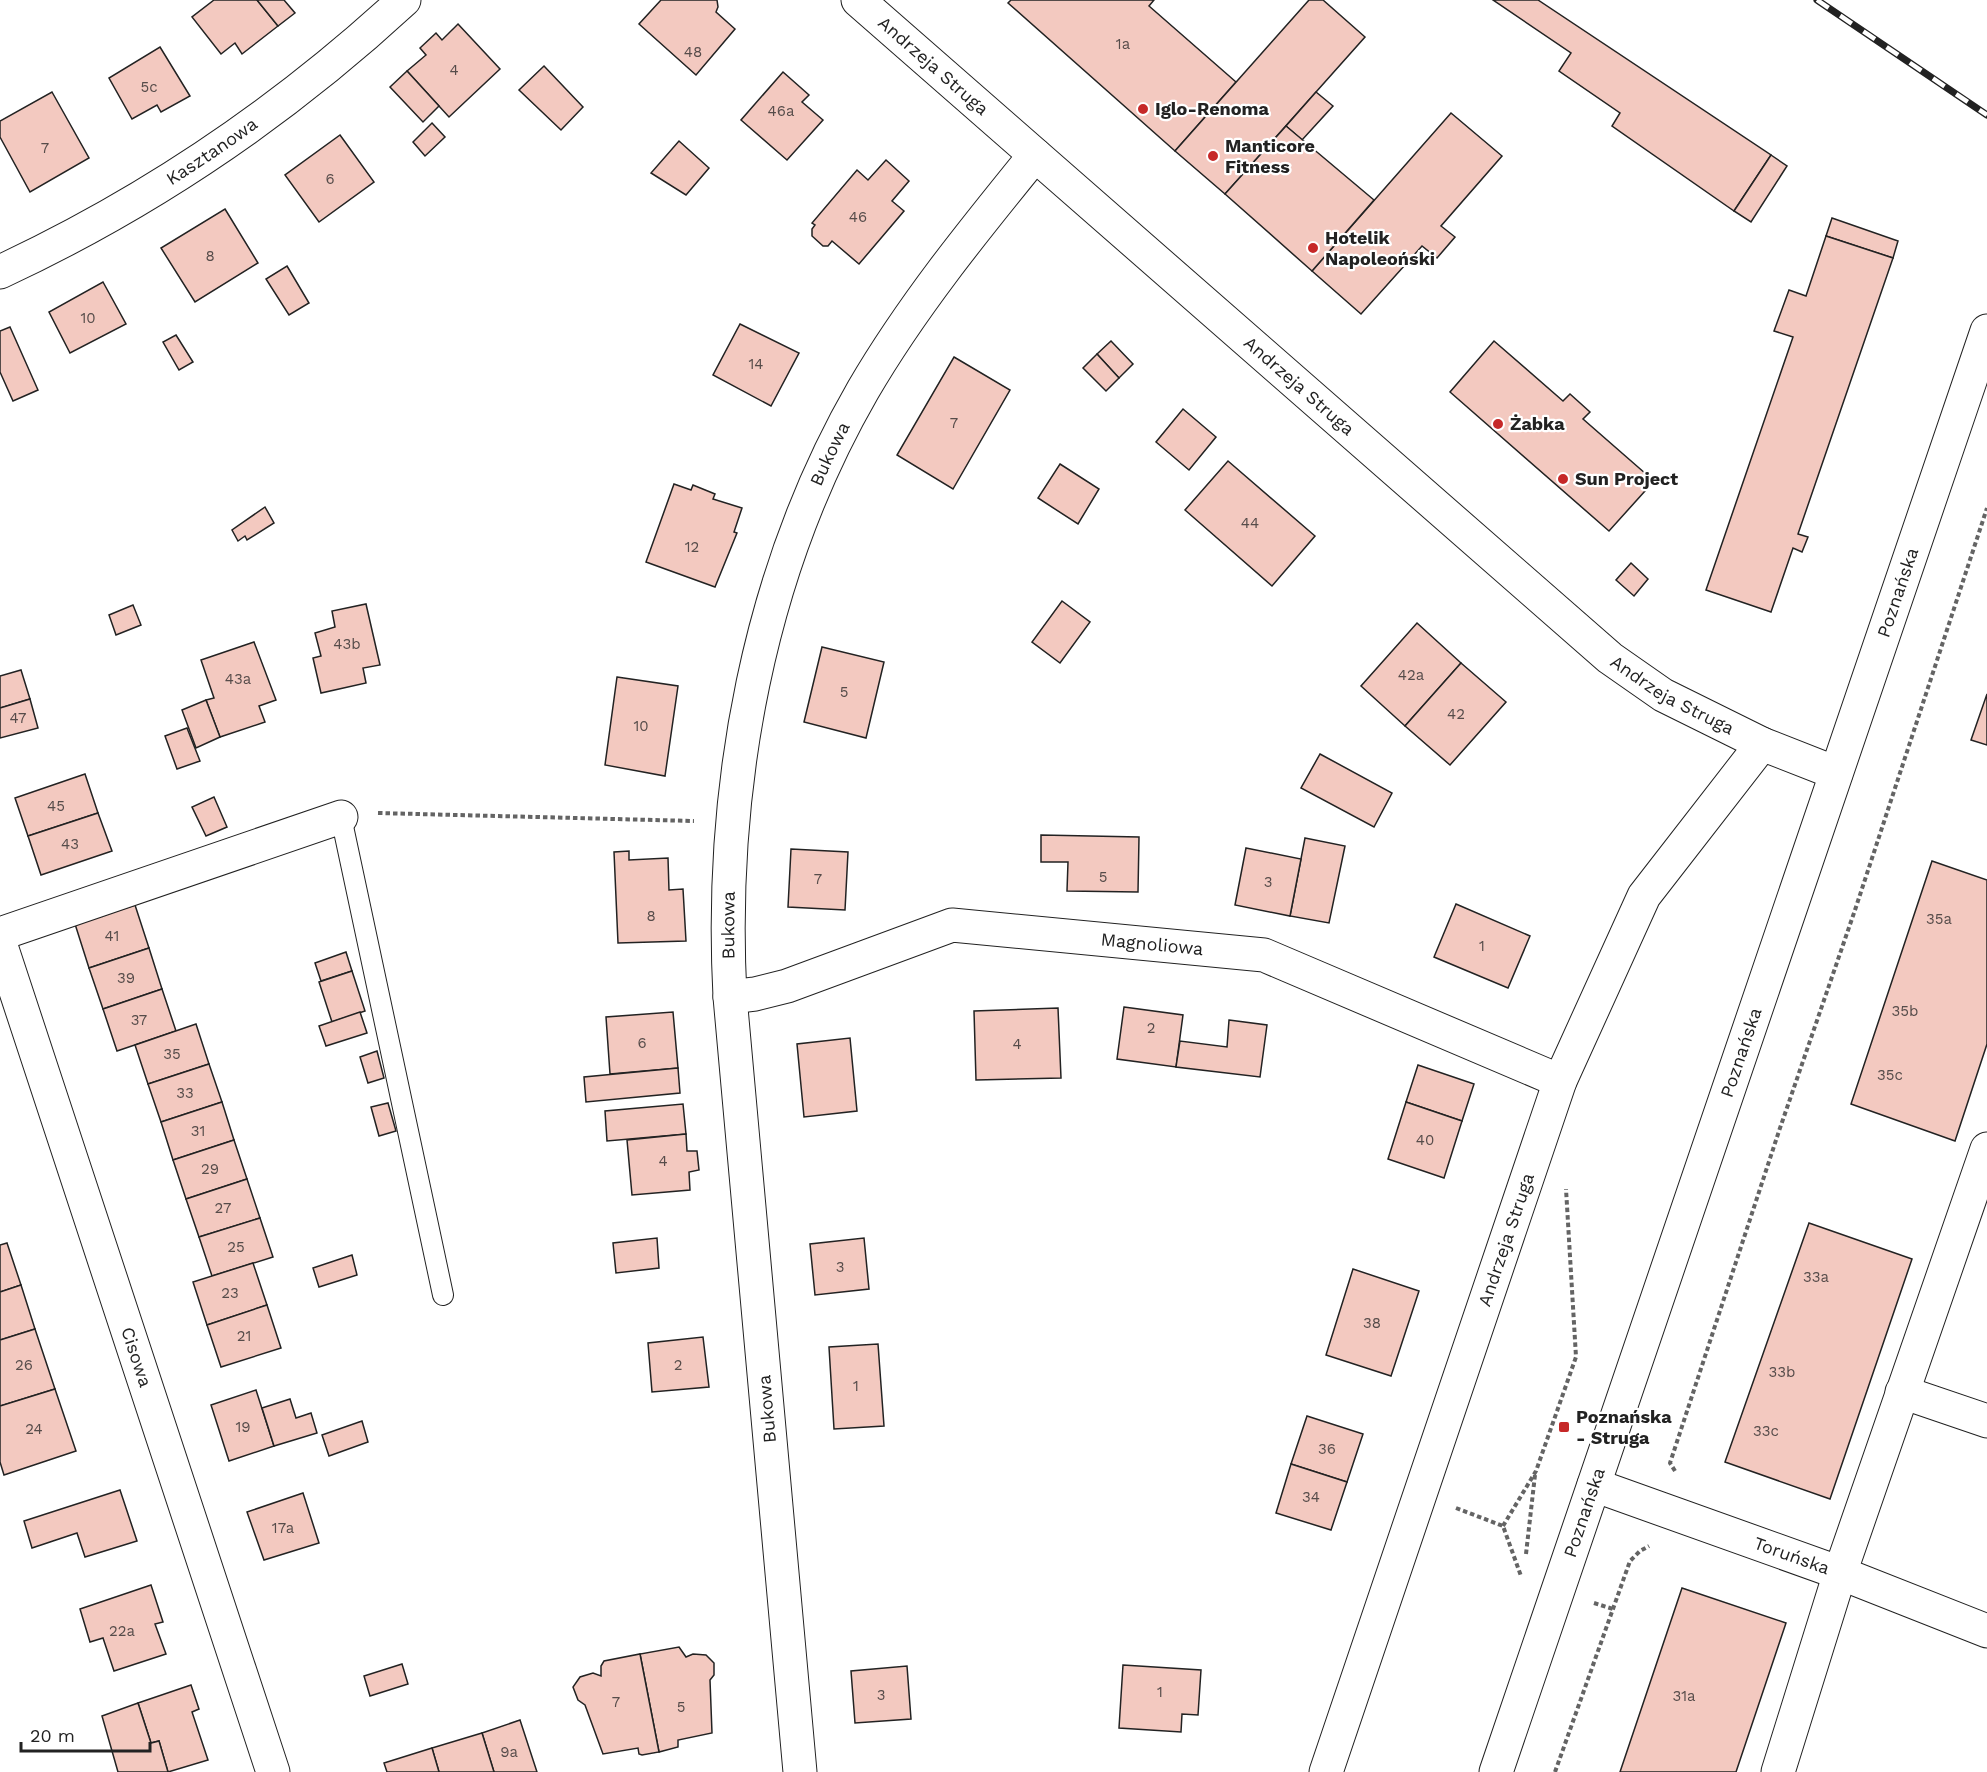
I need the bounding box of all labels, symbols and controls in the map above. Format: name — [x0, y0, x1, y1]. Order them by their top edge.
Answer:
street label: Andrzeja Struga — [874, 12, 993, 119]
house number: 1a — [1116, 35, 1131, 53]
house number: 48 — [684, 43, 702, 61]
house number: 4 — [449, 61, 459, 79]
house number: 5c — [140, 78, 158, 96]
place label: Iglo-Renoma — [1155, 98, 1269, 119]
house number: 46a — [768, 102, 795, 120]
marker: Iglo-Renoma — [1136, 102, 1150, 116]
street label: Kasztanowa — [162, 113, 261, 189]
place label: Manticore Fitness — [1225, 135, 1315, 177]
house number: 7 — [41, 139, 49, 157]
marker: Manticore Fitness — [1206, 149, 1220, 163]
house number: 6 — [325, 170, 335, 188]
house number: 46 — [849, 208, 867, 226]
place label: Hotelik Napoleoński — [1325, 227, 1435, 269]
marker: Hotelik Napoleoński — [1306, 241, 1320, 255]
house number: 8 — [205, 247, 215, 265]
house number: 10 — [80, 309, 96, 327]
street label: Andrzeja Struga — [1240, 332, 1359, 439]
house number: 14 — [748, 355, 764, 373]
place label: Żabka — [1510, 413, 1565, 434]
house number: 7 — [950, 414, 958, 432]
marker: Żabka — [1491, 417, 1505, 431]
street label: Bukowa — [805, 418, 854, 489]
place label: Sun Project — [1575, 468, 1678, 489]
marker: Sun Project — [1556, 472, 1570, 486]
house number: 44 — [1241, 514, 1259, 532]
house number: 12 — [685, 538, 699, 556]
street label: Poznańska — [1872, 545, 1922, 640]
house number: 43b — [333, 635, 361, 653]
street label: Andrzeja Struga — [1607, 651, 1738, 739]
house number: 42a — [1398, 666, 1425, 684]
house number: 43a — [225, 670, 252, 688]
house number: 5 — [840, 683, 848, 701]
house number: 42 — [1447, 705, 1465, 723]
house number: 47 — [10, 709, 26, 727]
house number: 10 — [633, 717, 649, 735]
house number: 45 — [47, 797, 65, 815]
house number: 43 — [61, 835, 79, 853]
house number: 5 — [1099, 868, 1107, 886]
house number: 7 — [814, 870, 822, 888]
house number: 3 — [1264, 873, 1272, 891]
street label: Bukowa — [717, 891, 739, 960]
house number: 8 — [646, 907, 656, 925]
house number: 35a — [1926, 910, 1952, 928]
house number: 41 — [105, 927, 119, 945]
street label: Magnoliowa — [1100, 928, 1204, 959]
house number: 1 — [1479, 937, 1485, 955]
house number: 39 — [117, 969, 135, 987]
house number: 35b — [1892, 1002, 1918, 1020]
street label: Poznańska — [1716, 1005, 1766, 1100]
house number: 37 — [131, 1011, 147, 1029]
house number: 2 — [1147, 1019, 1155, 1037]
house number: 6 — [637, 1034, 647, 1052]
house number: 4 — [1012, 1035, 1022, 1053]
house number: 35 — [163, 1045, 181, 1063]
house number: 35c — [1877, 1066, 1903, 1084]
house number: 33 — [176, 1084, 194, 1102]
house number: 31 — [191, 1122, 205, 1140]
house number: 40 — [1416, 1131, 1434, 1149]
house number: 4 — [658, 1152, 668, 1170]
house number: 29 — [201, 1160, 219, 1178]
street label: Andrzeja Struga — [1473, 1170, 1538, 1309]
house number: 27 — [215, 1199, 231, 1217]
house number: 25 — [227, 1238, 245, 1256]
house number: 3 — [836, 1258, 844, 1276]
house number: 33a — [1803, 1268, 1829, 1286]
house number: 23 — [221, 1284, 239, 1302]
house number: 38 — [1363, 1314, 1381, 1332]
street label: Cisowa — [117, 1324, 157, 1390]
house number: 21 — [237, 1327, 251, 1345]
house number: 26 — [15, 1356, 33, 1374]
house number: 2 — [674, 1356, 682, 1374]
house number: 33b — [1769, 1363, 1795, 1381]
street label: Bukowa — [753, 1374, 780, 1444]
house number: 1 — [853, 1377, 859, 1395]
place label: Poznańska - Struga — [1576, 1406, 1672, 1448]
house number: 19 — [235, 1418, 251, 1436]
house number: 24 — [25, 1420, 43, 1438]
marker: Poznańska - Struga — [1557, 1420, 1571, 1434]
house number: 33c — [1753, 1422, 1779, 1440]
house number: 36 — [1318, 1440, 1336, 1458]
street label: Poznańska — [1559, 1465, 1609, 1560]
house number: 34 — [1302, 1488, 1320, 1506]
house number: 17a — [272, 1519, 295, 1537]
street label: Toruńska — [1751, 1532, 1833, 1578]
house number: 22a — [109, 1622, 135, 1640]
house number: 1 — [1157, 1683, 1163, 1701]
house number: 3 — [877, 1686, 885, 1704]
house number: 31a — [1672, 1687, 1696, 1705]
house number: 7 — [612, 1693, 620, 1711]
house number: 5 — [677, 1698, 685, 1716]
scale bar — [21, 1715, 150, 1753]
text: 20 m — [30, 1725, 75, 1746]
house number: 9a — [500, 1743, 518, 1761]

